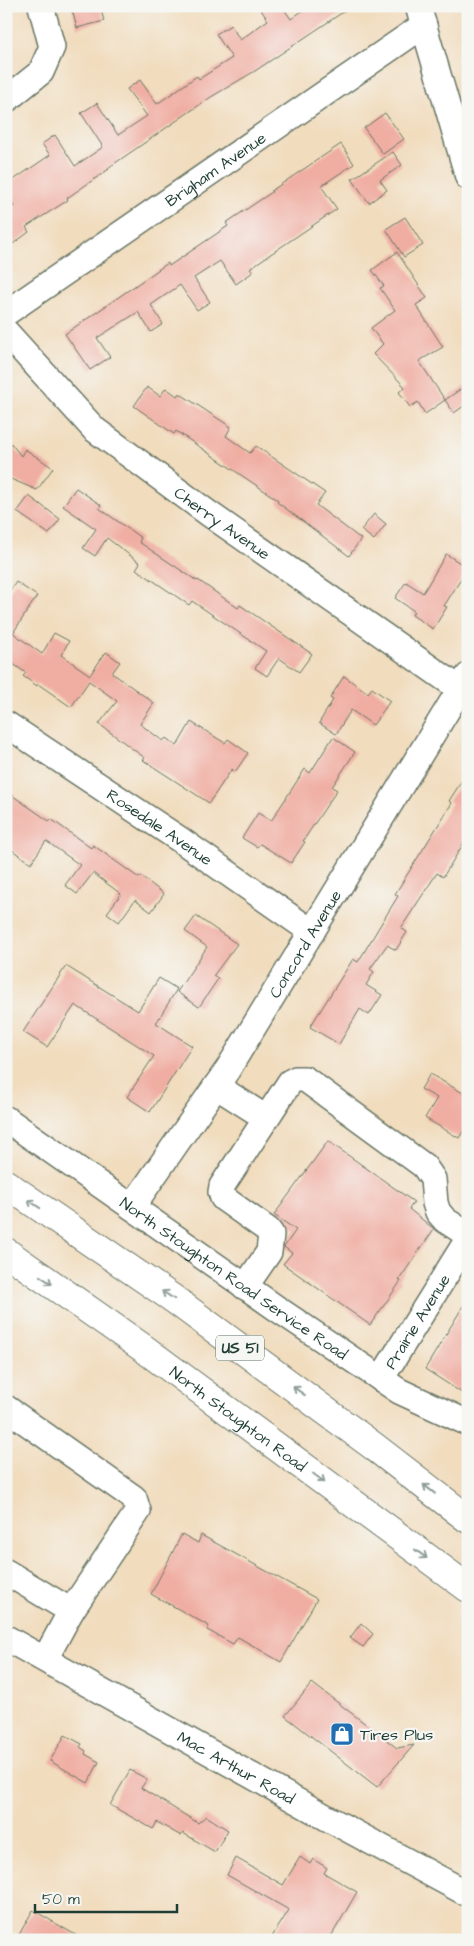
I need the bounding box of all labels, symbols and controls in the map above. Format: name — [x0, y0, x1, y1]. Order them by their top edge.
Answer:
street label: Brigham Avenue — [161, 127, 271, 212]
street label: Cherry Avenue — [170, 482, 275, 565]
street label: Rosedale Avenue — [102, 784, 217, 871]
street label: Concord Avenue — [264, 886, 347, 1002]
street label: North Stoughton Road Service Road — [115, 1192, 352, 1365]
one-way arrow — [27, 1199, 41, 1209]
street label: Prairie Avenue — [380, 1270, 456, 1373]
one-way arrow — [39, 1275, 53, 1285]
one-way arrow — [161, 1290, 175, 1300]
road number: US 51 — [216, 1336, 264, 1360]
street label: North Stoughton Road — [165, 1361, 311, 1477]
one-way arrow — [292, 1386, 306, 1396]
one-way arrow — [312, 1473, 325, 1484]
one-way arrow — [422, 1484, 436, 1494]
one-way arrow — [414, 1548, 427, 1559]
shop icon: Tires Plus — [329, 1721, 355, 1747]
place label: Tires Plus — [360, 1724, 433, 1746]
street label: Mac Arthur Road — [173, 1726, 299, 1810]
scale bar — [35, 1881, 178, 1913]
text: 50 m — [42, 1889, 80, 1910]

